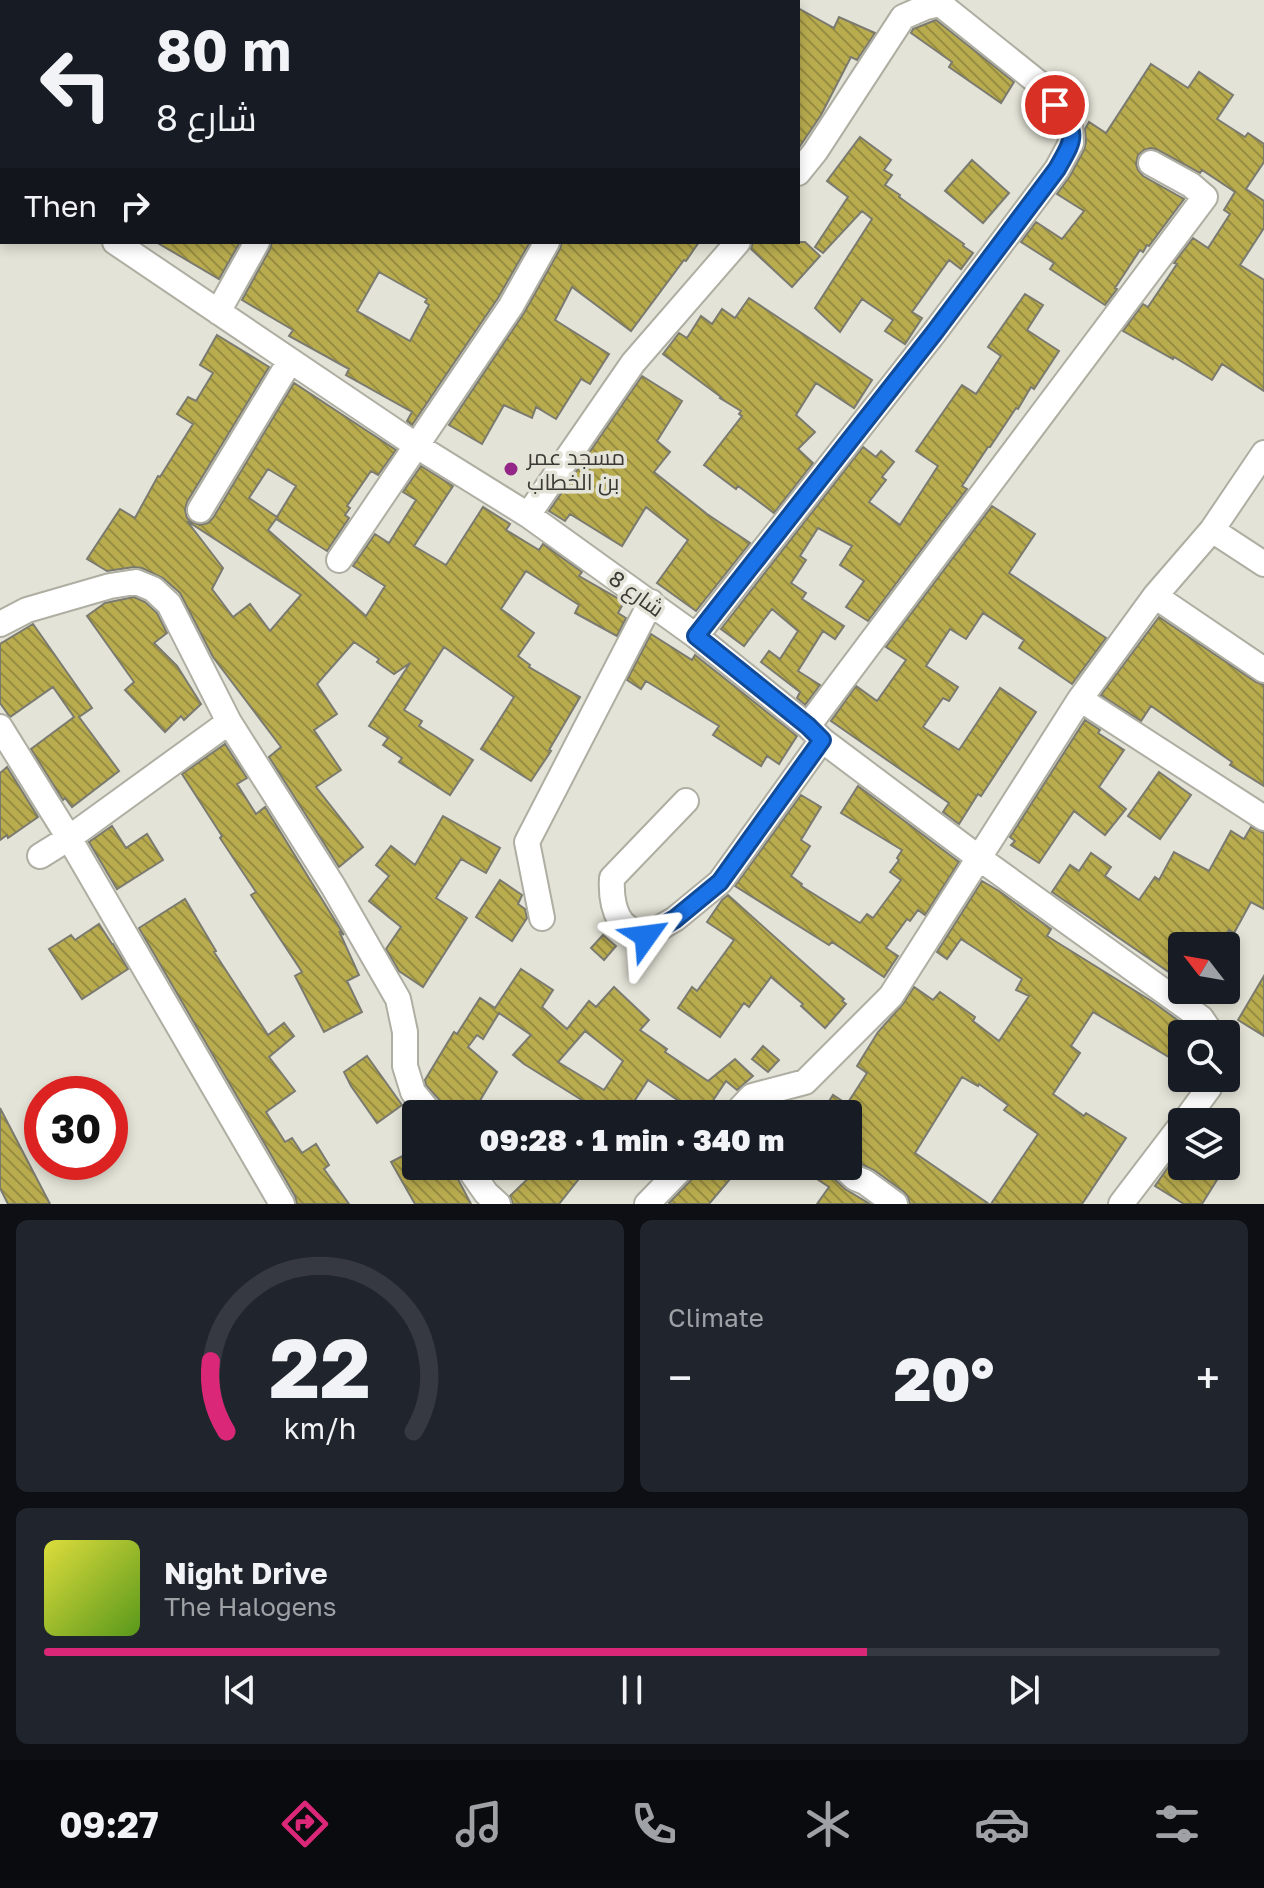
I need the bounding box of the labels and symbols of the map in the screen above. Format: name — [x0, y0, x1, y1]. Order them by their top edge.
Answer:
pin — [1021, 71, 1089, 139]
place label: مسجد عمر بن الخطاب — [525, 443, 625, 496]
marker: مسجد عمر بن الخطاب — [502, 460, 520, 478]
street label: شارع 8 — [603, 564, 670, 624]
position arrow — [604, 894, 688, 978]
north arrow — [1168, 932, 1240, 1004]
speed limit sign: 30 — [24, 1076, 128, 1180]

